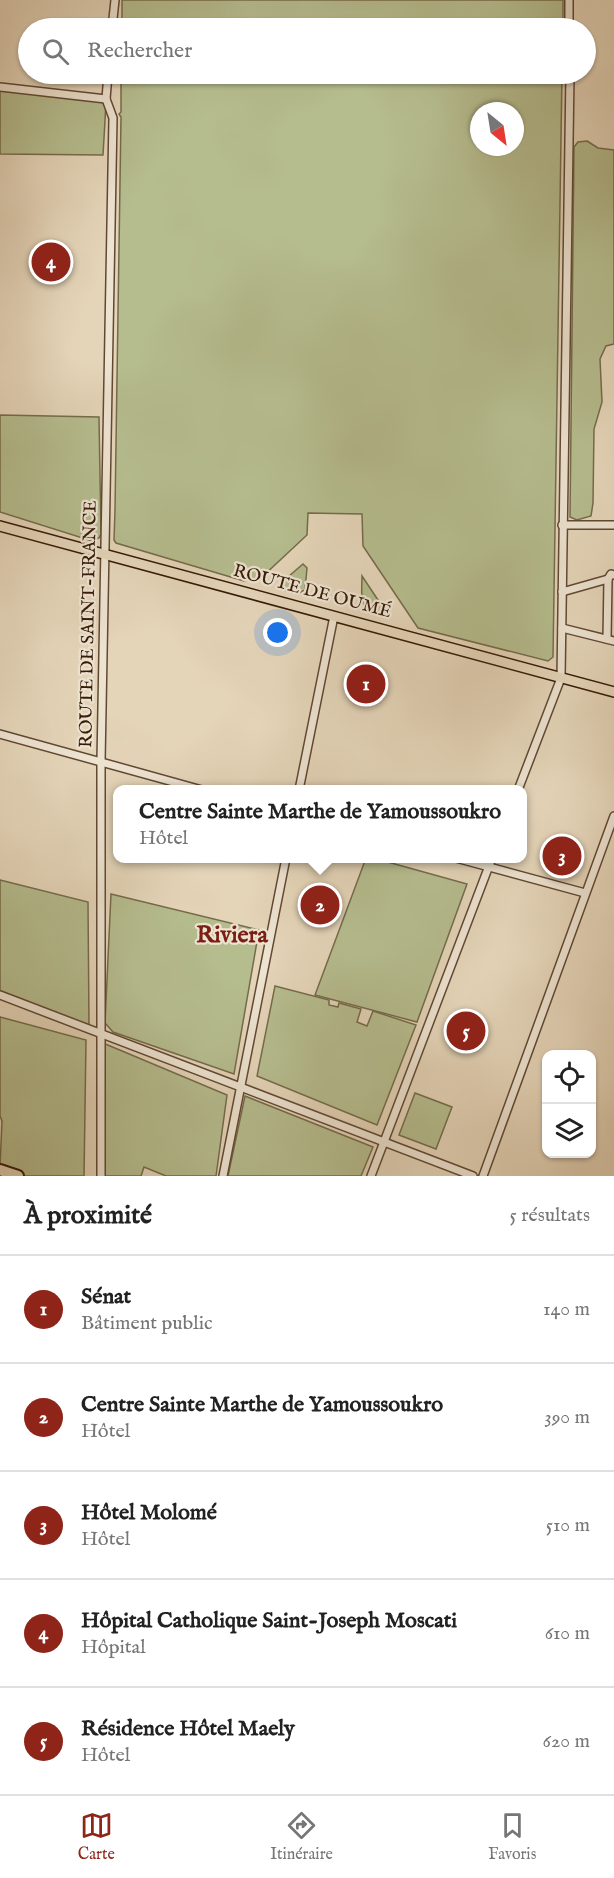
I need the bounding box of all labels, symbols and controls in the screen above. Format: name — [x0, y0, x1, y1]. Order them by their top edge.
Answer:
search box — [18, 18, 596, 84]
icon: search — [39, 35, 72, 68]
text: Rechercher — [87, 37, 192, 65]
north arrow — [470, 102, 524, 156]
pin: 4 — [32, 240, 70, 284]
street label: ROUTE DE SAINT-FRANCE — [75, 500, 103, 748]
street label: ROUTE DE OUMÉ — [230, 558, 394, 624]
your location — [263, 618, 292, 647]
pin: 1 — [346, 662, 386, 706]
popup — [113, 785, 527, 863]
text: Centre Sainte Marthe de Yamoussoukro — [139, 798, 501, 826]
text: Hôtel — [139, 826, 188, 851]
pin: 3 — [542, 834, 582, 878]
pin: 2 — [300, 882, 340, 928]
district label: Riviera — [196, 920, 268, 951]
pin: 5 — [446, 1008, 486, 1054]
map controls — [542, 1050, 596, 1158]
button: locate — [542, 1050, 596, 1104]
button: layers — [542, 1104, 596, 1158]
text: À proximité — [24, 1199, 152, 1232]
text: 5 résultats — [510, 1203, 590, 1228]
text: Sénat — [81, 1283, 131, 1311]
text: 1 — [40, 1297, 47, 1322]
text: 140 m — [543, 1297, 590, 1322]
text: Bâtiment public — [81, 1311, 213, 1336]
text: Centre Sainte Marthe de Yamoussoukro — [81, 1391, 443, 1419]
text: 2 — [39, 1405, 48, 1430]
text: 390 m — [544, 1405, 590, 1430]
text: Hôtel — [81, 1419, 130, 1444]
text: Hôtel Molomé — [81, 1499, 217, 1527]
text: 3 — [40, 1513, 47, 1538]
text: 510 m — [546, 1513, 590, 1538]
text: Hôtel — [81, 1527, 130, 1552]
text: Hôpital Catholique Saint-Joseph Moscati — [81, 1607, 457, 1635]
text: 4 — [39, 1621, 48, 1646]
text: 610 m — [545, 1621, 590, 1646]
text: Hôpital — [81, 1635, 146, 1660]
text: Résidence Hôtel Maely — [81, 1715, 295, 1743]
text: 5 — [40, 1729, 47, 1754]
text: 620 m — [543, 1729, 590, 1754]
text: Hôtel — [81, 1743, 130, 1768]
tab: Carte — [78, 1809, 115, 1865]
tab: Itinéraire — [270, 1809, 333, 1865]
tab: Favoris — [488, 1809, 536, 1865]

